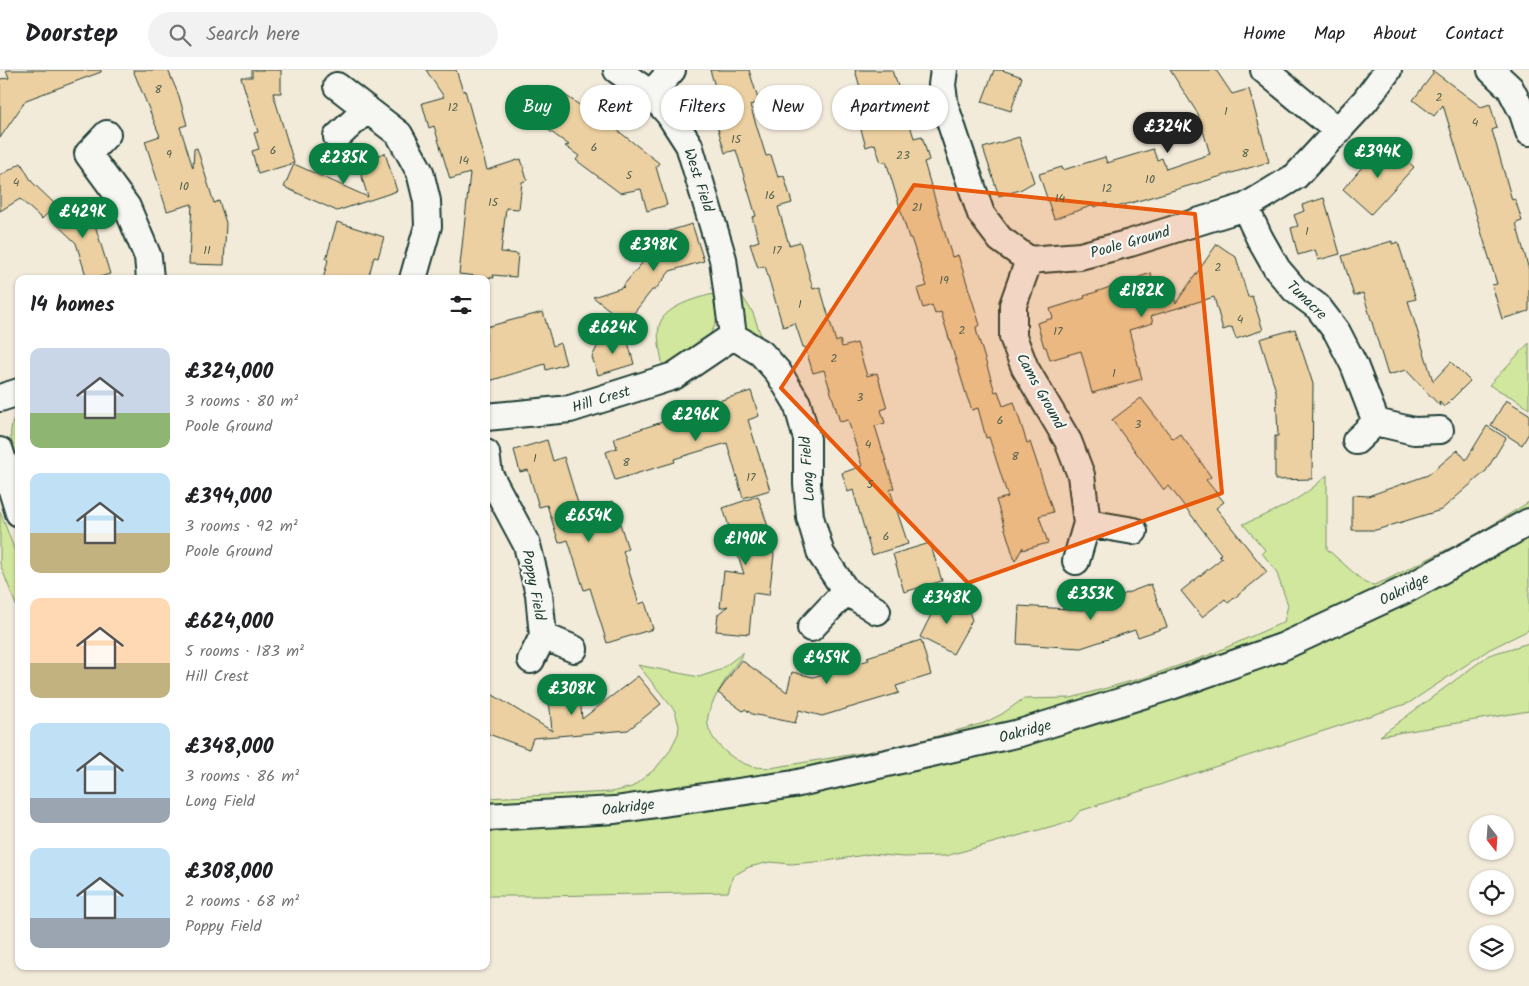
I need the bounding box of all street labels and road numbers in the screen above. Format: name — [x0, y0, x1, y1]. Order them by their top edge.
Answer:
street label: West Field — [676, 145, 720, 216]
street label: Poole Ground — [1088, 220, 1173, 266]
street label: Tunacre — [1280, 275, 1332, 326]
street label: Cams Ground — [1009, 349, 1071, 434]
street label: Hill Crest — [569, 380, 634, 420]
street label: Long Field — [794, 435, 822, 502]
street label: Poppy Field — [514, 548, 552, 623]
street label: Oakridge — [1375, 567, 1434, 613]
street label: Oakridge — [996, 713, 1054, 750]
street label: Oakridge — [600, 793, 656, 823]

